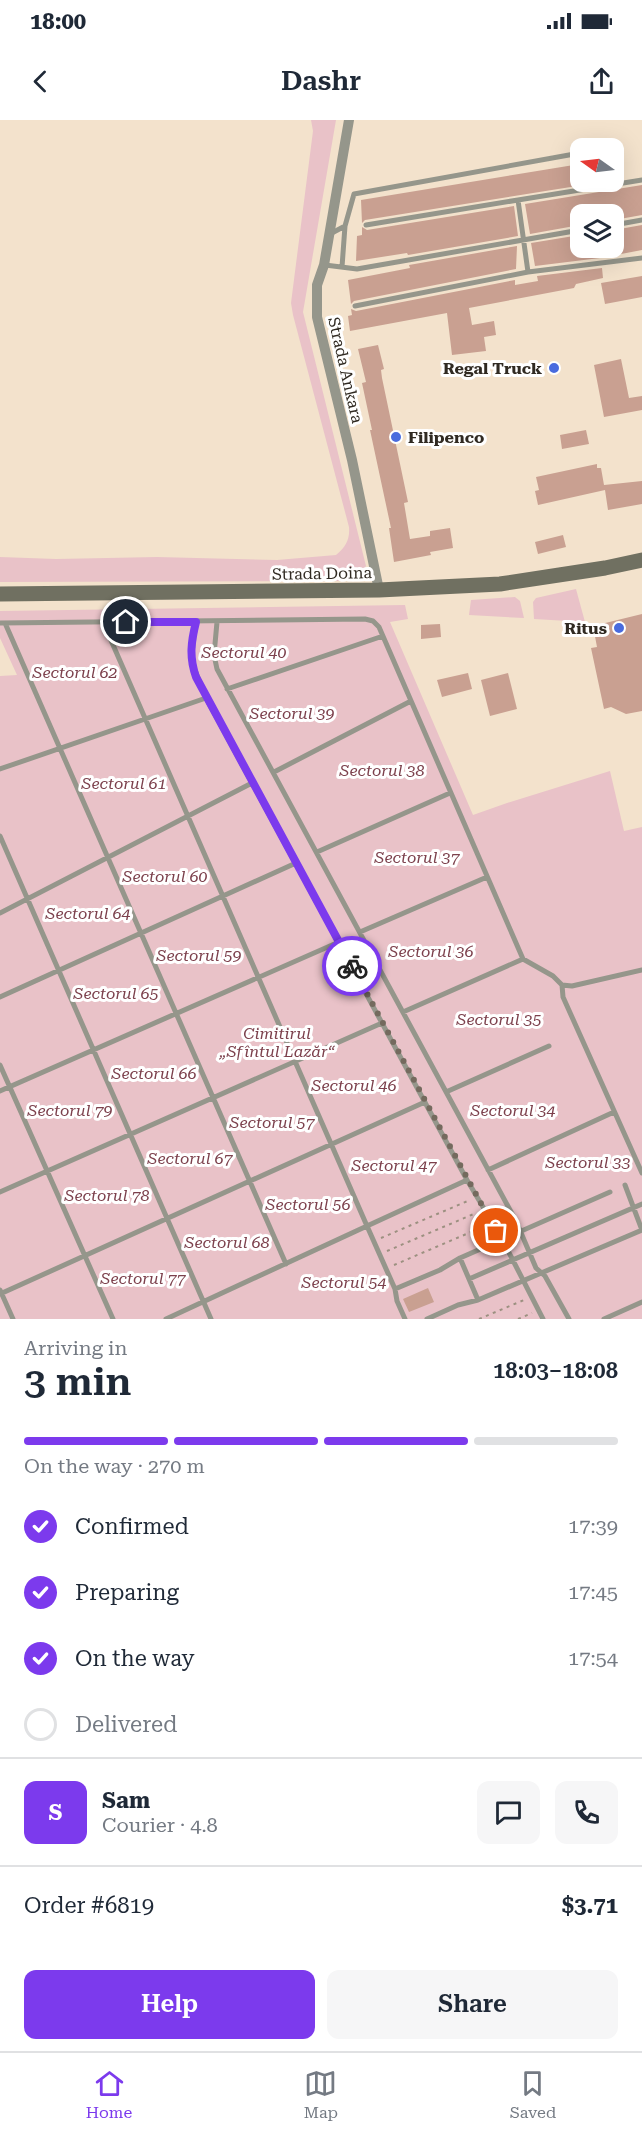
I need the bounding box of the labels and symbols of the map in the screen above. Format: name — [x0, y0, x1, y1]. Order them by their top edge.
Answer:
north arrow — [570, 138, 624, 192]
street label: Strada Ankara — [324, 315, 367, 425]
place label: Regal Truck — [443, 359, 542, 378]
marker: Regal Truck — [547, 361, 561, 375]
place label: Filipenco — [408, 428, 484, 447]
marker: Filipenco — [389, 430, 403, 444]
street label: Strada Doina — [272, 563, 373, 584]
pin — [100, 596, 151, 647]
place label: Ritus — [564, 619, 607, 638]
marker: Ritus — [612, 621, 626, 635]
park label: Sectorul 40 — [201, 643, 286, 662]
park label: Sectorul 62 — [32, 663, 117, 682]
park label: Sectorul 39 — [249, 704, 334, 723]
park label: Sectorul 38 — [339, 761, 424, 780]
park label: Sectorul 61 — [81, 774, 166, 793]
park label: Sectorul 37 — [374, 848, 460, 867]
park label: Sectorul 60 — [122, 867, 207, 886]
park label: Sectorul 64 — [45, 904, 130, 923]
courier — [322, 936, 382, 996]
park label: Sectorul 36 — [388, 942, 473, 961]
park label: Sectorul 59 — [156, 946, 241, 965]
park label: Sectorul 65 — [73, 984, 158, 1003]
park label: Sectorul 35 — [456, 1010, 541, 1029]
park label: Cimitirul „Sfîntul Lazăr“ — [218, 1024, 336, 1061]
park label: Sectorul 66 — [111, 1064, 196, 1083]
park label: Sectorul 46 — [311, 1076, 396, 1095]
park label: Sectorul 79 — [27, 1101, 112, 1120]
park label: Sectorul 34 — [470, 1101, 555, 1120]
park label: Sectorul 57 — [229, 1113, 315, 1132]
park label: Sectorul 67 — [147, 1149, 233, 1168]
park label: Sectorul 33 — [545, 1153, 630, 1172]
park label: Sectorul 47 — [351, 1156, 437, 1175]
park label: Sectorul 78 — [64, 1186, 149, 1205]
park label: Sectorul 56 — [265, 1195, 350, 1214]
pin — [470, 1205, 521, 1256]
park label: Sectorul 68 — [184, 1233, 269, 1252]
park label: Sectorul 77 — [100, 1269, 186, 1288]
park label: Sectorul 54 — [301, 1273, 386, 1292]

